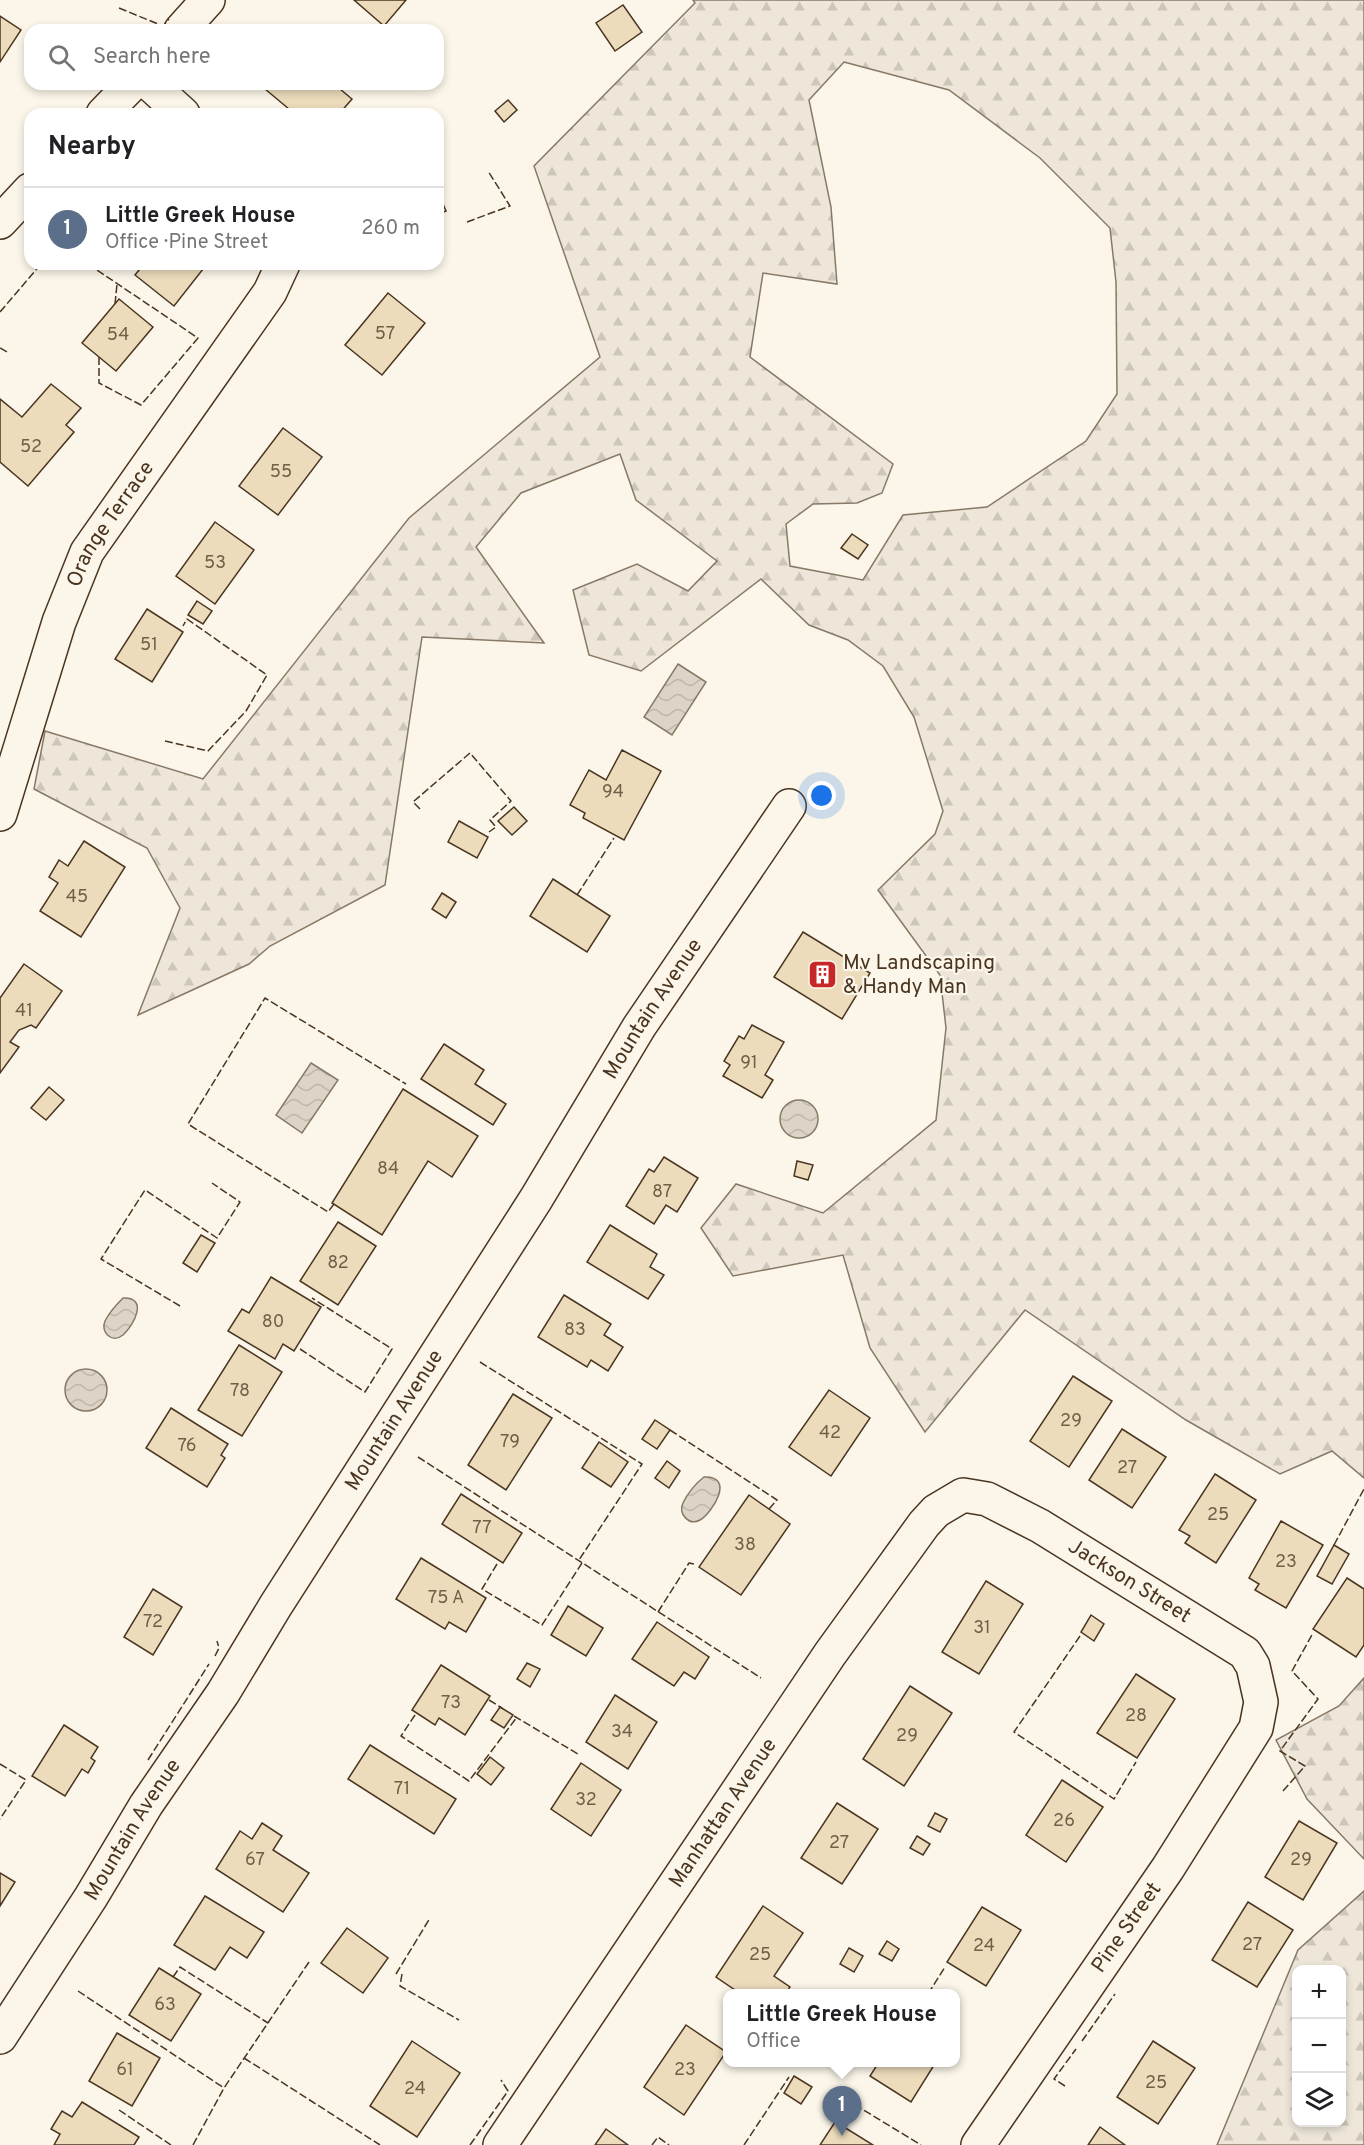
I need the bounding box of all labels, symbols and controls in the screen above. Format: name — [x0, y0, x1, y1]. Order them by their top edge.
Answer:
search box — [24, 24, 444, 90]
icon: search — [45, 41, 78, 74]
text: Search here — [93, 44, 211, 71]
text: Nearby — [48, 131, 136, 164]
text: Little Greek House — [105, 203, 295, 230]
text: 1 — [64, 216, 72, 242]
text: 260 m — [361, 216, 420, 242]
text: Office · Pine Street — [105, 230, 268, 256]
house number: 57 — [375, 323, 395, 346]
house number: 54 — [107, 324, 129, 347]
house number: 52 — [20, 436, 42, 459]
street label: Orange Terrace — [61, 456, 160, 591]
house number: 55 — [270, 461, 292, 484]
house number: 53 — [204, 552, 226, 575]
house number: 51 — [140, 634, 158, 657]
house number: 94 — [602, 781, 624, 804]
your location — [807, 781, 836, 810]
house number: 45 — [66, 886, 88, 909]
street label: Mountain Avenue — [597, 934, 708, 1084]
place label: Mv Landscaping & Handy Man — [843, 950, 995, 1001]
building icon: Mv Landscaping & Handy Man — [806, 959, 838, 991]
house number: 41 — [15, 1000, 33, 1023]
house number: 91 — [740, 1052, 758, 1075]
house number: 84 — [377, 1158, 399, 1181]
house number: 87 — [652, 1181, 672, 1204]
house number: 82 — [327, 1252, 349, 1275]
house number: 80 — [262, 1311, 284, 1334]
house number: 83 — [564, 1319, 586, 1342]
street label: Mountain Avenue — [339, 1345, 449, 1496]
house number: 78 — [230, 1380, 250, 1403]
house number: 29 — [1060, 1410, 1082, 1433]
house number: 42 — [819, 1422, 841, 1445]
house number: 79 — [500, 1431, 520, 1454]
house number: 76 — [177, 1435, 197, 1458]
house number: 27 — [1117, 1457, 1137, 1480]
house number: 25 — [1207, 1504, 1229, 1527]
house number: 77 — [472, 1517, 492, 1540]
street label: Jackson Street — [1063, 1533, 1196, 1630]
house number: 38 — [734, 1534, 756, 1557]
house number: 23 — [1275, 1551, 1297, 1574]
house number: 75 A — [428, 1587, 464, 1610]
house number: 72 — [143, 1611, 163, 1634]
house number: 31 — [973, 1617, 991, 1640]
house number: 73 — [441, 1692, 461, 1715]
house number: 28 — [1125, 1705, 1147, 1728]
house number: 34 — [611, 1721, 633, 1744]
house number: 29 — [896, 1725, 918, 1748]
street label: Manhattan Avenue — [663, 1733, 783, 1893]
street label: Mountain Avenue — [78, 1754, 187, 1906]
house number: 71 — [394, 1778, 410, 1801]
house number: 32 — [575, 1789, 597, 1812]
house number: 26 — [1053, 1810, 1075, 1833]
house number: 27 — [829, 1832, 849, 1855]
house number: 67 — [245, 1849, 265, 1872]
house number: 29 — [1290, 1849, 1312, 1872]
street label: Pine Street — [1086, 1877, 1168, 1979]
house number: 27 — [1242, 1934, 1262, 1957]
house number: 24 — [973, 1935, 995, 1958]
house number: 25 — [749, 1944, 771, 1967]
map controls — [1292, 1965, 1346, 2127]
button: + — [1292, 1965, 1346, 2019]
popup — [723, 1989, 960, 2067]
house number: 63 — [154, 1994, 176, 2017]
text: Little Greek House — [746, 2002, 937, 2029]
button: − — [1292, 2019, 1346, 2073]
text: Office — [746, 2029, 800, 2055]
house number: 61 — [116, 2059, 134, 2082]
house number: 23 — [674, 2059, 696, 2082]
house number: 25 — [1145, 2072, 1167, 2095]
button: layers — [1292, 2073, 1346, 2127]
house number: 24 — [404, 2078, 426, 2101]
pin: 1 — [822, 2086, 862, 2136]

